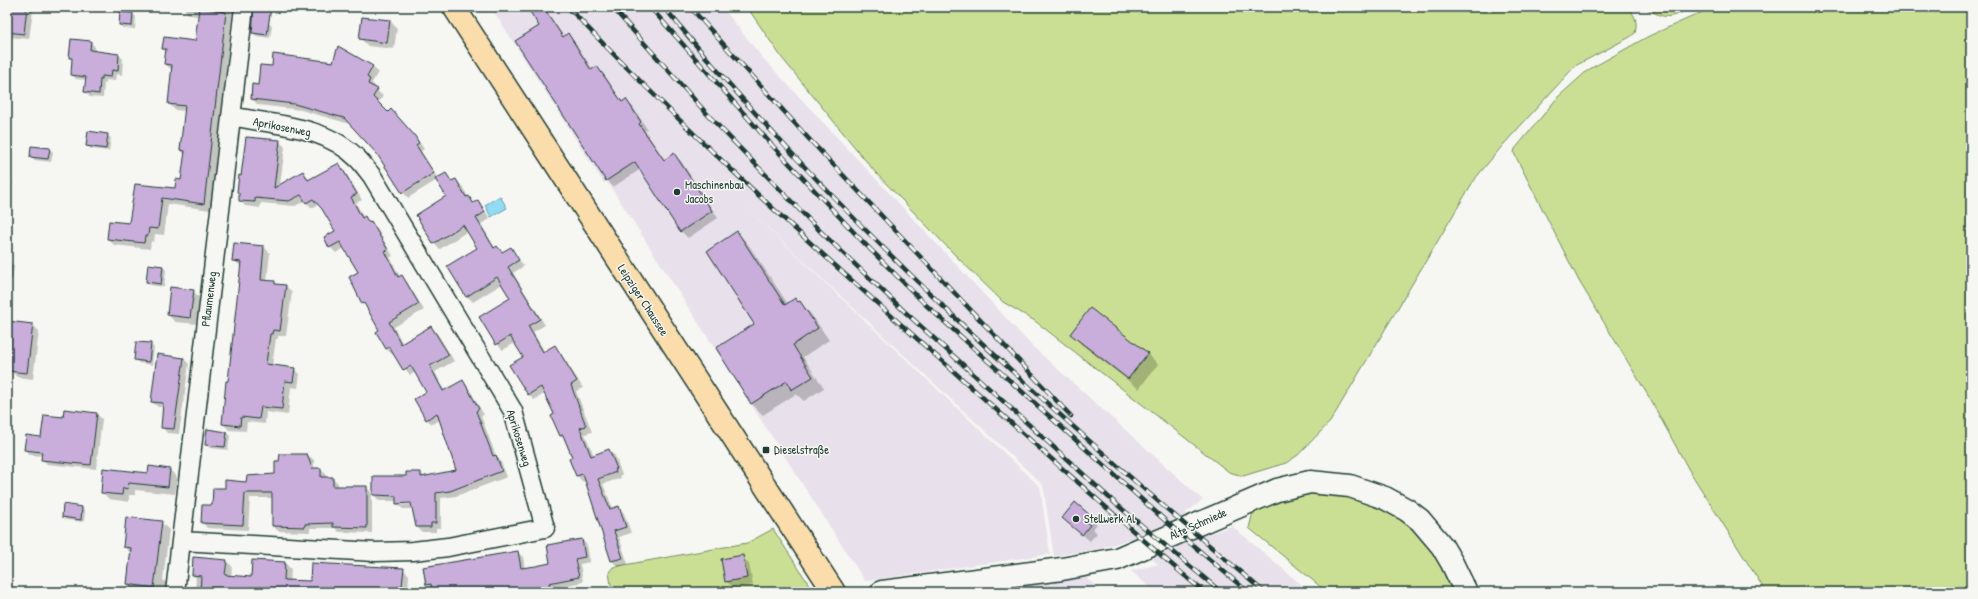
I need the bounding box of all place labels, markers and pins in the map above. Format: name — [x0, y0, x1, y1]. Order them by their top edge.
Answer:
place label: Maschinenbau Jacobs — [685, 176, 744, 207]
marker: Maschinenbau Jacobs — [672, 187, 682, 197]
place label: Dieselstraße — [774, 441, 829, 458]
marker: Dieselstraße — [761, 445, 771, 455]
place label: Stellwerk Al — [1084, 510, 1136, 527]
marker: Stellwerk Al — [1071, 514, 1081, 524]

